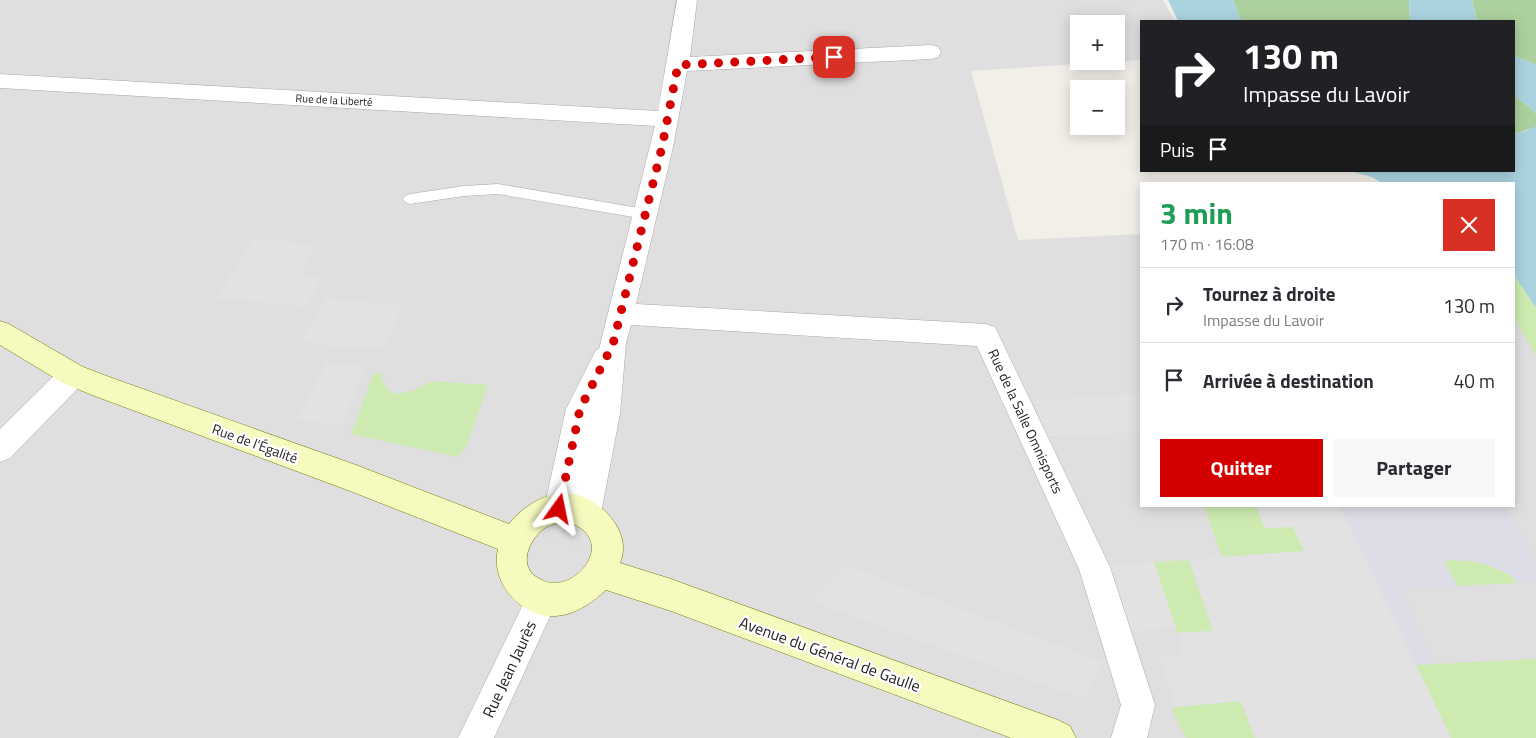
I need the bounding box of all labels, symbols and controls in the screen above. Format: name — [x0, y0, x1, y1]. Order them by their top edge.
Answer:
map controls — [1070, 15, 1125, 135]
button: + — [1070, 15, 1125, 70]
text: 130 m — [1243, 29, 1339, 83]
pin — [813, 36, 855, 78]
icon: right — [1160, 40, 1225, 105]
icon: arrive — [820, 43, 848, 71]
text: Impasse du Lavoir — [1243, 77, 1410, 111]
button: − — [1070, 80, 1125, 135]
street label: Rue de la Liberté — [295, 90, 373, 110]
text: Puis — [1160, 135, 1194, 164]
icon: arrive — [1204, 135, 1232, 163]
text: 3 min — [1160, 190, 1233, 236]
button: close — [1443, 199, 1495, 251]
text: 170 m · 16:08 — [1160, 232, 1254, 256]
text: Tournez à droite — [1203, 279, 1335, 308]
icon: right — [1160, 291, 1188, 319]
text: 130 m — [1443, 291, 1495, 320]
text: Impasse du Lavoir — [1203, 308, 1324, 332]
street label: Rue de la Salle Omnisports — [983, 345, 1069, 497]
icon: arrive — [1160, 366, 1188, 394]
text: Arrivée à destination — [1203, 366, 1374, 395]
text: 40 m — [1454, 366, 1495, 395]
street label: Rue de l'Égalité — [209, 418, 301, 468]
button: Quitter — [1160, 439, 1323, 497]
button: Partager — [1333, 439, 1495, 497]
position arrow — [532, 482, 584, 534]
street label: Avenue du Général de Gaulle — [736, 610, 924, 698]
street label: Rue Jean Jaurès — [476, 616, 542, 722]

